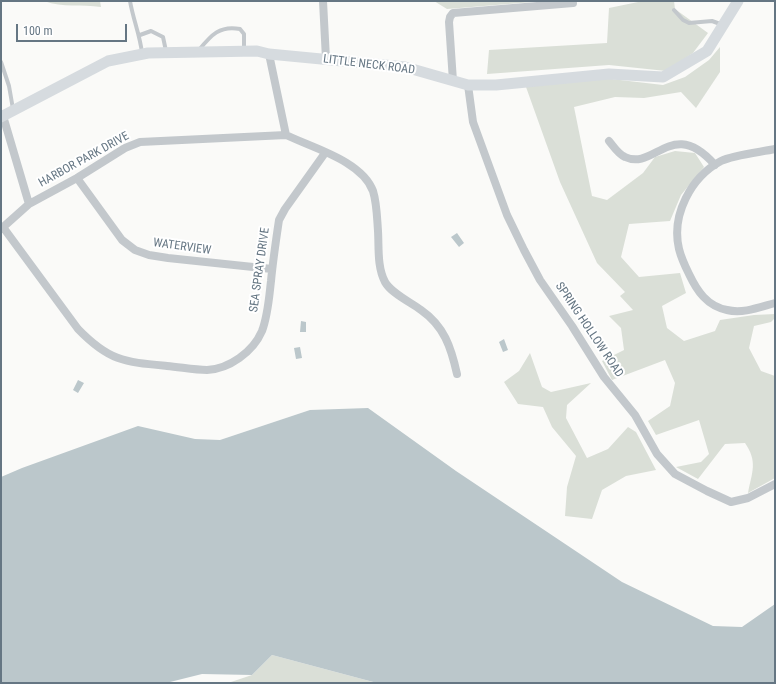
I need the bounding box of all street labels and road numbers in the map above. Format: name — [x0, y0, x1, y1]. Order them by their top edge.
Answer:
street label: LITTLE NECK ROAD — [322, 52, 416, 78]
street label: HARBOR PARK DRIVE — [36, 129, 132, 191]
street label: SEA SPRAY DRIVE — [247, 227, 273, 313]
street label: WATERVIEW — [152, 236, 212, 258]
street label: SPRING HOLLOW ROAD — [552, 280, 626, 380]

